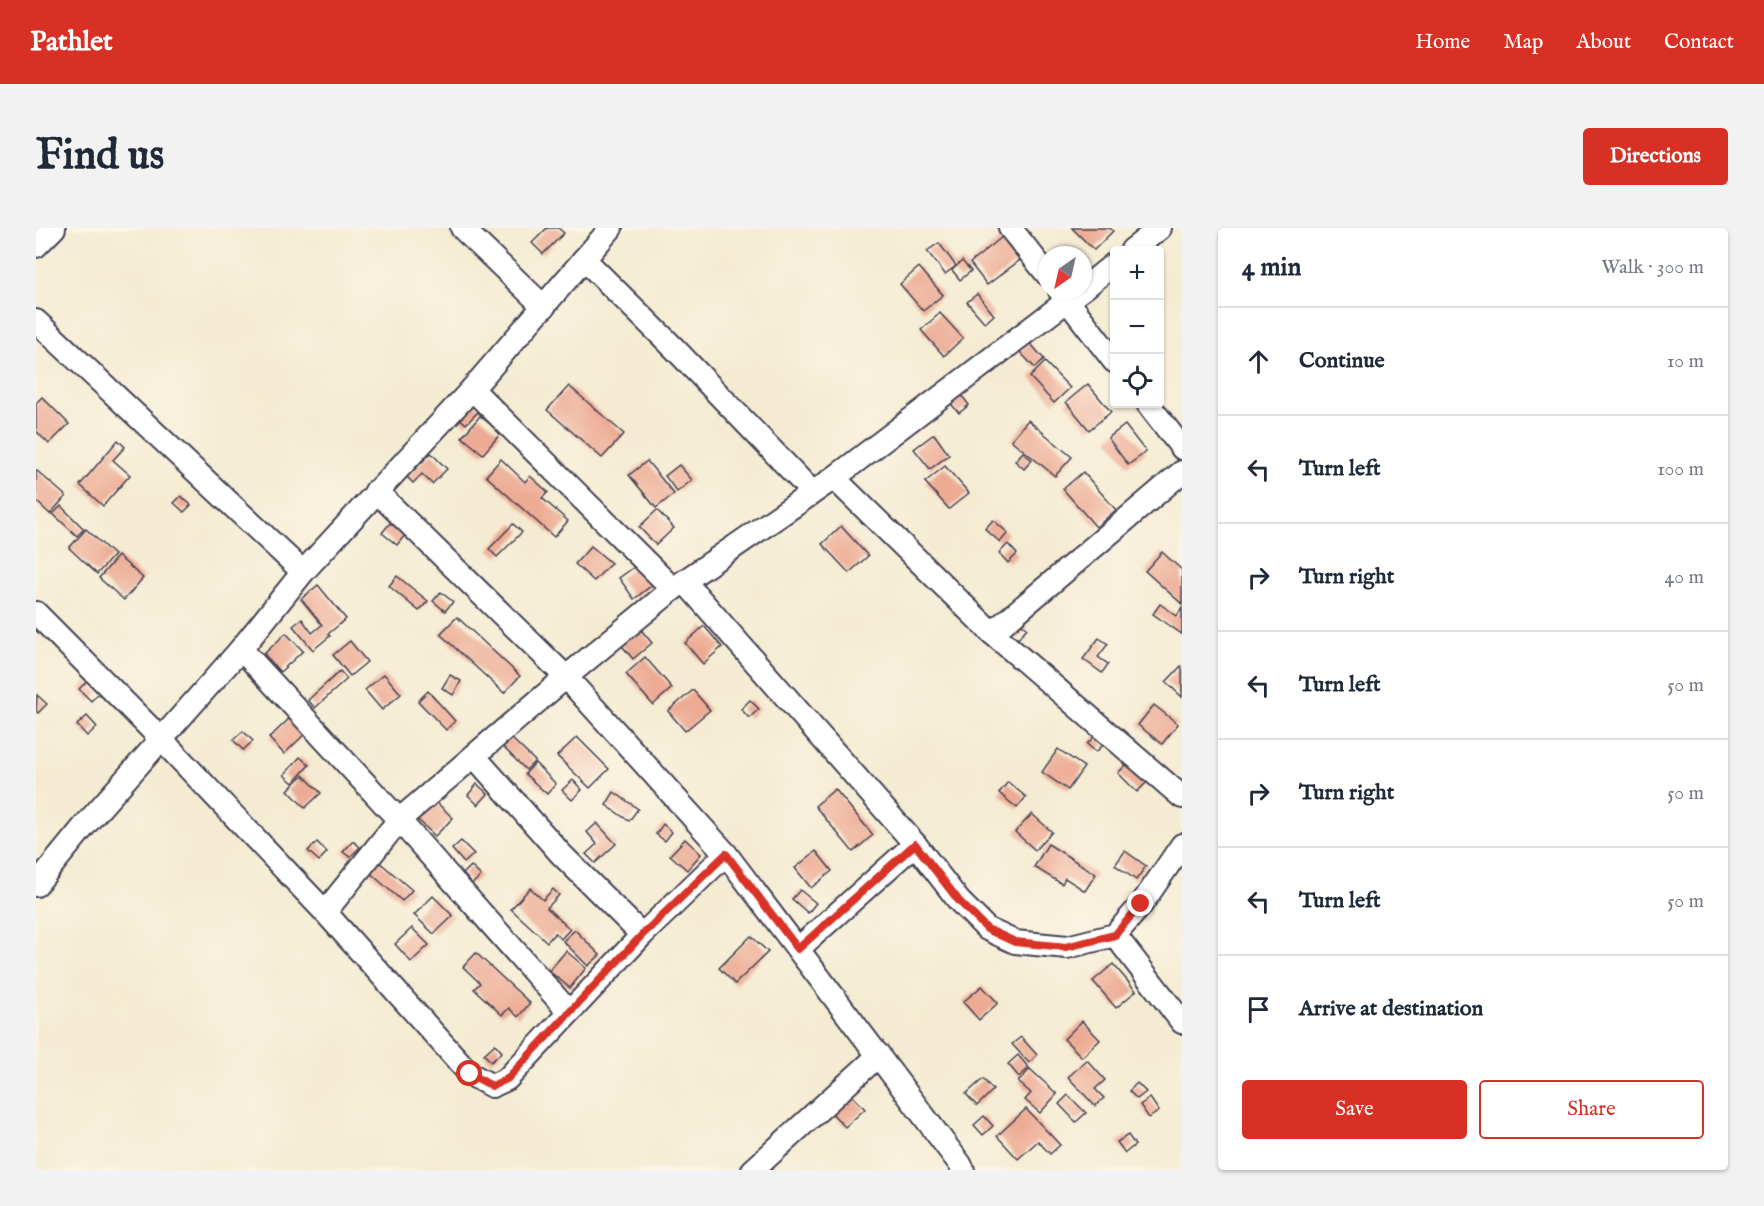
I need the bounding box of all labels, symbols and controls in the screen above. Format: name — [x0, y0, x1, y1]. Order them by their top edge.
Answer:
text: Pathlet — [30, 25, 113, 60]
text: Home — [1415, 29, 1470, 56]
text: Map — [1503, 29, 1543, 56]
text: About — [1576, 29, 1631, 56]
text: Contact — [1664, 29, 1734, 56]
button: Directions — [1583, 128, 1728, 185]
text: Find us — [36, 130, 164, 183]
north arrow — [1038, 246, 1092, 300]
map controls — [1110, 246, 1164, 408]
button: + — [1110, 246, 1164, 300]
text: 4 min — [1242, 251, 1301, 284]
text: Walk · 300 m — [1601, 255, 1704, 280]
button: − — [1110, 300, 1164, 354]
icon: ahead — [1242, 345, 1275, 378]
text: Continue — [1299, 347, 1385, 375]
text: 10 m — [1667, 349, 1704, 374]
button: locate — [1110, 354, 1164, 408]
icon: left — [1242, 453, 1275, 486]
text: Turn left — [1299, 455, 1381, 483]
text: 100 m — [1657, 457, 1704, 482]
icon: right — [1242, 561, 1275, 594]
text: Turn right — [1299, 563, 1394, 591]
text: 40 m — [1665, 565, 1704, 590]
icon: left — [1242, 669, 1275, 702]
text: Turn left — [1299, 671, 1381, 699]
text: 50 m — [1667, 673, 1704, 698]
icon: right — [1242, 777, 1275, 810]
text: Turn right — [1299, 779, 1394, 807]
text: 50 m — [1667, 781, 1704, 806]
icon: left — [1242, 885, 1275, 918]
text: Turn left — [1299, 887, 1381, 915]
text: 50 m — [1667, 889, 1704, 914]
route end — [1127, 890, 1153, 916]
icon: arrive — [1242, 993, 1275, 1026]
text: Arrive at destination — [1299, 995, 1483, 1023]
route start — [456, 1060, 482, 1086]
button: Save — [1242, 1080, 1467, 1139]
button: Share — [1479, 1080, 1704, 1139]

